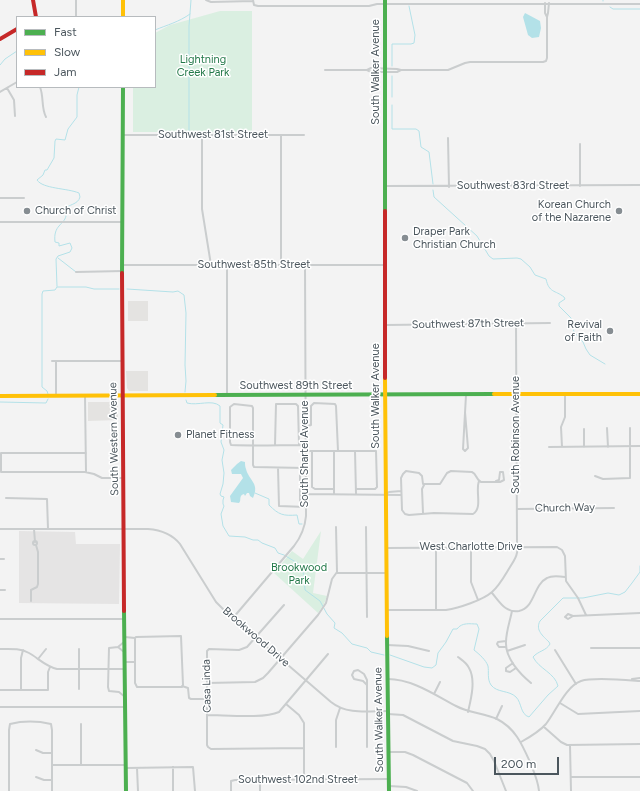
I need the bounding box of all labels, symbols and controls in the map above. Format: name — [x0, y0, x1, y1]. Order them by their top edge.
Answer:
legend — [16, 16, 156, 88]
street label: South Walker Avenue — [369, 19, 383, 125]
text: Fast — [54, 25, 77, 39]
text: Slow — [54, 45, 80, 59]
park label: Lightning Creek Park — [177, 53, 229, 79]
text: Jam — [54, 65, 77, 79]
street label: Southwest 81st Street — [158, 128, 268, 142]
street label: Southwest 83rd Street — [457, 179, 569, 193]
place label: Korean Church of the Nazarene — [532, 198, 611, 224]
place label: Church of Christ — [35, 204, 117, 218]
marker: Church of Christ — [22, 206, 32, 216]
marker: Korean Church of the Nazarene — [614, 206, 624, 216]
place label: Draper Park Christian Church — [413, 225, 496, 251]
marker: Draper Park Christian Church — [400, 233, 410, 243]
street label: Southwest 85th Street — [198, 258, 310, 272]
street label: Southwest 87th Street — [412, 316, 524, 332]
place label: Revival of Faith — [564, 318, 602, 344]
marker: Revival of Faith — [605, 326, 615, 336]
street label: South Walker Avenue — [369, 343, 383, 449]
street label: South Robinson Avenue — [509, 376, 523, 494]
street label: Southwest 89th Street — [240, 379, 352, 393]
street label: South Western Avenue — [106, 382, 122, 496]
street label: South Shartel Avenue — [298, 401, 312, 507]
place label: Planet Fitness — [186, 428, 254, 442]
marker: Planet Fitness — [173, 430, 183, 440]
street label: Church Way — [535, 501, 595, 515]
street label: West Charlotte Drive — [420, 540, 522, 554]
park label: Brookwood Park — [271, 561, 327, 587]
street label: Brookwood Drive — [220, 604, 292, 670]
street label: Casa Linda — [200, 659, 214, 713]
street label: South Walker Avenue — [371, 667, 387, 773]
scale bar — [496, 749, 561, 775]
text: 200 m — [501, 757, 536, 771]
street label: Southwest 102nd Street — [238, 773, 358, 787]

